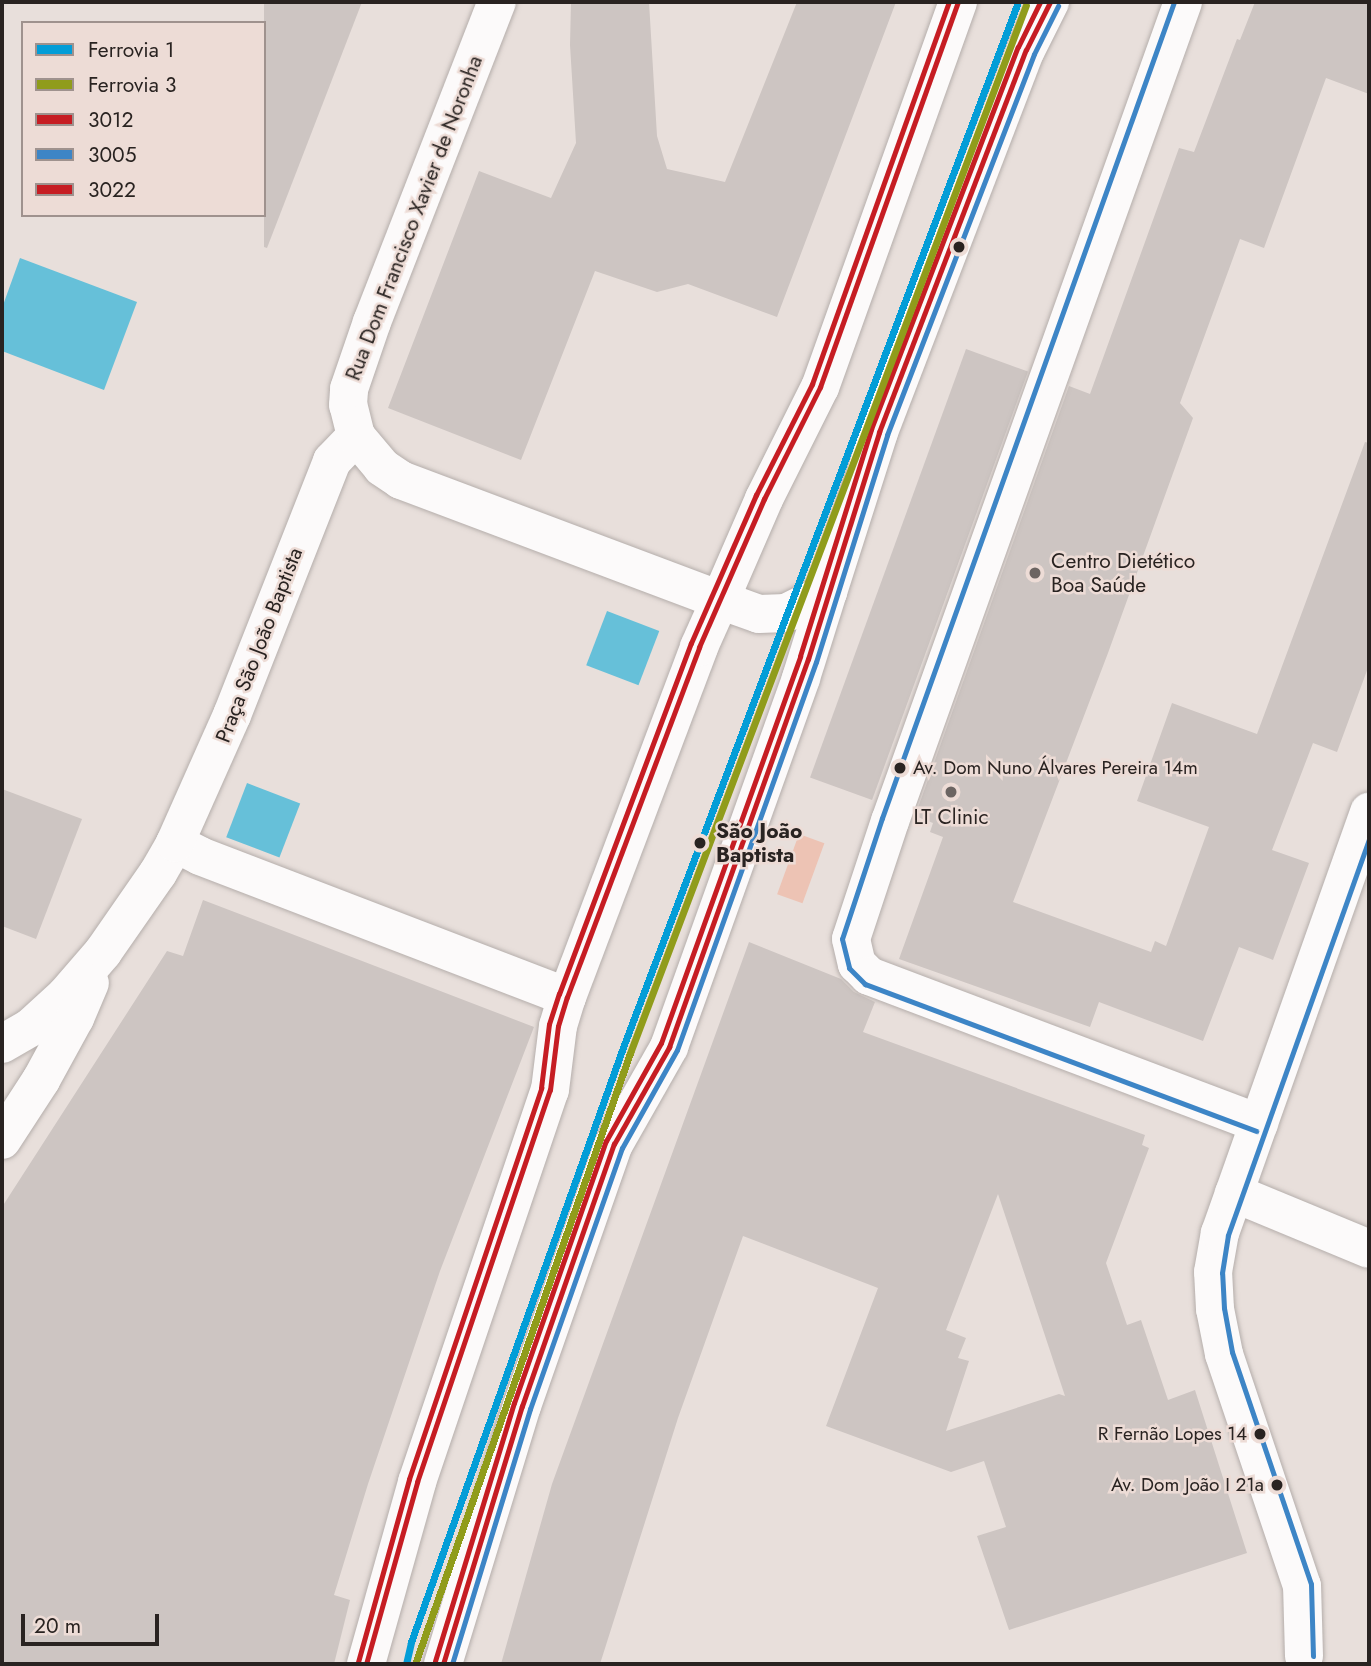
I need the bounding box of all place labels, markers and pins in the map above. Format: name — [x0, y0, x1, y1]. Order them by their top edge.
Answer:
unlabelled marker — [952, 240, 966, 254]
place label: Centro Dietético Boa Saúde — [1051, 548, 1195, 598]
marker: Centro Dietético Boa Saúde — [1025, 563, 1045, 583]
place label: Av. Dom Nuno Álvares Pereira 14m — [913, 757, 1198, 779]
marker: Av. Dom Nuno Álvares Pereira 14m — [893, 761, 907, 775]
marker: LT Clinic — [941, 782, 961, 802]
place label: LT Clinic — [913, 804, 989, 830]
place label: São João Baptista — [716, 818, 802, 868]
marker: São João Baptista — [690, 833, 710, 853]
place label: R Fernão Lopes 14 — [1098, 1423, 1247, 1445]
marker: R Fernão Lopes 14 — [1253, 1427, 1267, 1441]
place label: Av. Dom João I 21a — [1111, 1474, 1264, 1496]
marker: Av. Dom João I 21a — [1270, 1478, 1284, 1492]

